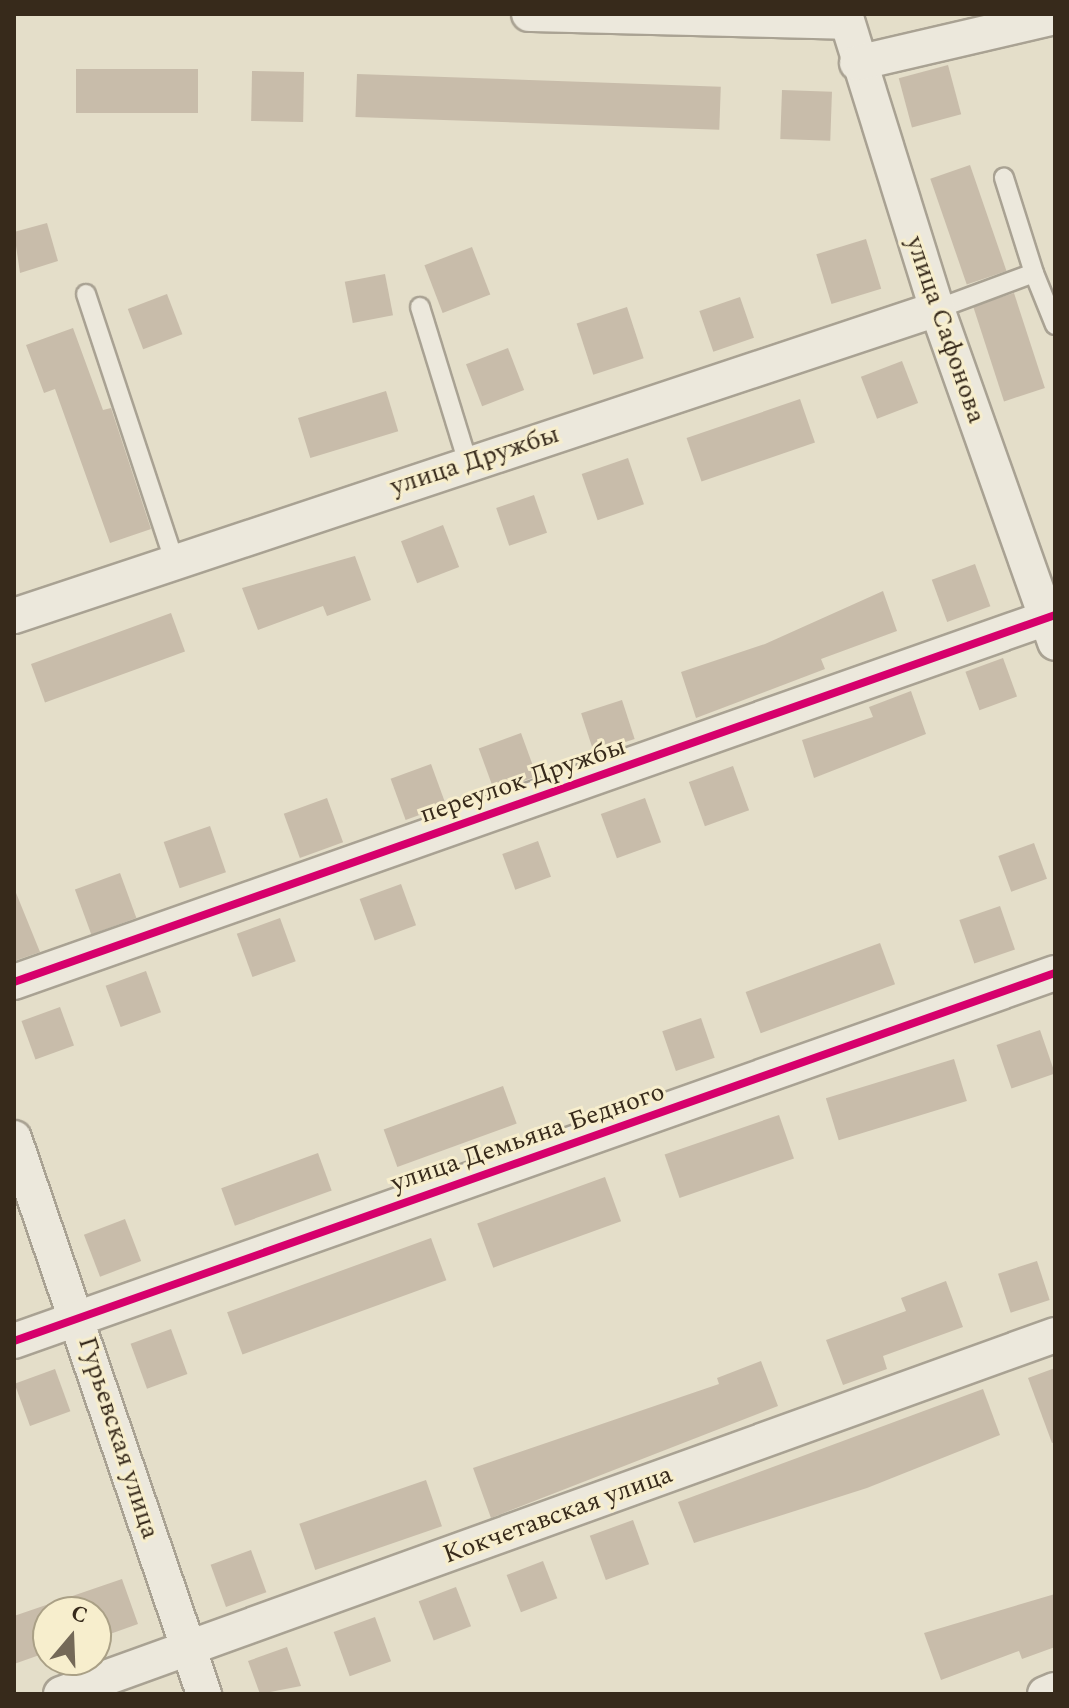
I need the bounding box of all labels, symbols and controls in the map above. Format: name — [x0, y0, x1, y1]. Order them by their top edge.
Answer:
street label: улица Сафонова — [898, 232, 992, 428]
street label: улица Дружбы — [387, 419, 563, 503]
street label: переулок Дружбы — [416, 731, 630, 831]
street label: улица Демьяна Бедного — [387, 1077, 669, 1199]
street label: Гурьевская улица — [71, 1333, 165, 1543]
street label: Кокчетавская улица — [439, 1459, 677, 1571]
north arrow — [32, 1596, 112, 1676]
text: С — [67, 1597, 92, 1633]

